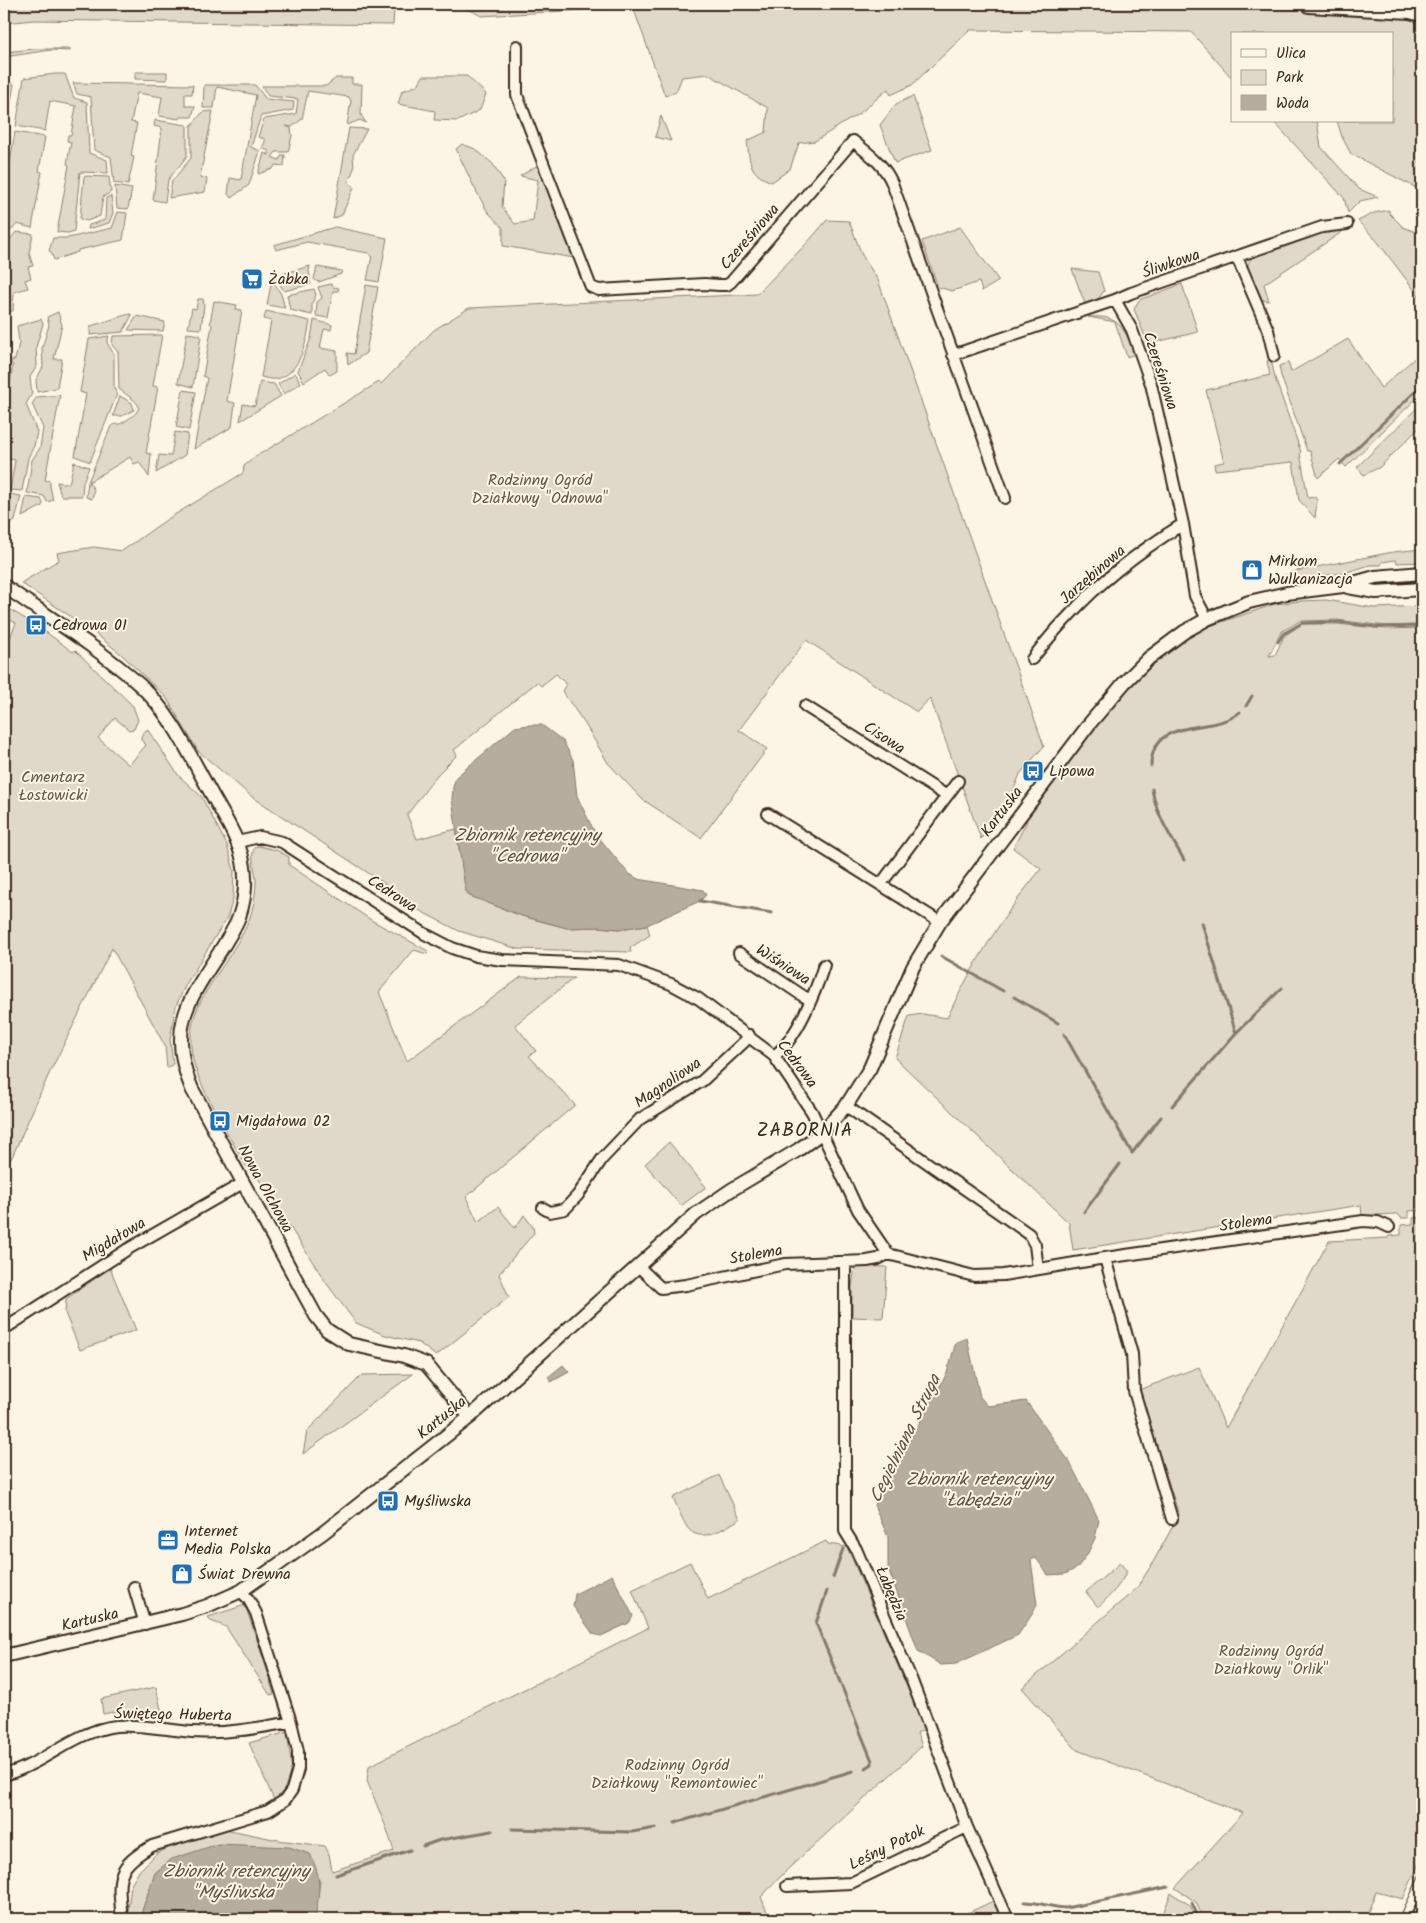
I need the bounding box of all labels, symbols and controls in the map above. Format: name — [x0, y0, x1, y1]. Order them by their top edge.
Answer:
legend — [1231, 32, 1394, 122]
text: Ulica — [1276, 42, 1306, 66]
text: Park — [1276, 66, 1304, 90]
text: Woda — [1276, 92, 1309, 116]
street label: Czereśniowa — [714, 198, 786, 276]
street label: Śliwkowa — [1139, 242, 1203, 286]
supermarket icon: Żabka — [240, 267, 264, 291]
place label: Żabka — [268, 267, 309, 292]
street label: Czereśniowa — [1136, 329, 1184, 413]
park label: Rodzinny Ogród Działkowy "Odnowa" — [472, 468, 609, 511]
street label: Jarzębinowa — [1054, 539, 1132, 611]
place label: Mirkom Wulkanizacja — [1268, 549, 1353, 592]
shop icon: Mirkom Wulkanizacja — [1240, 558, 1264, 582]
bus stop icon: Cedrowa 01 — [24, 613, 48, 637]
place label: Cedrowa 01 — [52, 613, 127, 638]
street label: Cisowa — [858, 715, 910, 761]
bus stop icon: Lipowa — [1021, 759, 1045, 783]
place label: Lipowa — [1049, 759, 1095, 784]
park label: Cmentarz Łostowicki — [19, 765, 89, 808]
street label: Kartuska — [975, 781, 1029, 843]
water label: Zbiornik retencyjny "Cedrowa" — [454, 822, 603, 872]
street label: Cedrowa — [362, 868, 422, 920]
street label: Wiśniowa — [751, 938, 815, 992]
street label: Cedrowa — [770, 1034, 824, 1094]
street label: Magnoliowa — [629, 1051, 707, 1115]
bus stop icon: Migdałowa 02 — [208, 1109, 232, 1133]
place label: Migdałowa 02 — [236, 1109, 331, 1134]
district label: ZABORNIA — [757, 1116, 853, 1146]
street label: Nowa Olchowa — [230, 1140, 300, 1238]
street label: Stolema — [1218, 1207, 1274, 1239]
street label: Migdałowa — [77, 1211, 151, 1269]
street label: Stolema — [728, 1238, 784, 1272]
water label: Cegielniana Struga — [862, 1368, 950, 1508]
street label: Kartuska — [412, 1390, 472, 1446]
water label: Zbiornik retencyjny "Łabędzia" — [906, 1466, 1055, 1516]
bus stop icon: Myśliwska — [376, 1489, 400, 1513]
place label: Myśliwska — [404, 1489, 471, 1514]
place label: Internet Media Polska — [184, 1519, 271, 1562]
office icon: Internet Media Polska — [156, 1528, 180, 1552]
shop icon: Świat Drewna — [170, 1562, 194, 1586]
place label: Świat Drewna — [198, 1562, 291, 1587]
street label: Łabędzia — [868, 1563, 914, 1625]
street label: Kartuska — [59, 1601, 121, 1639]
park label: Rodzinny Ogród Działkowy "Orlik" — [1214, 1639, 1329, 1682]
street label: Świętego Huberta — [114, 1701, 232, 1729]
park label: Rodzinny Ogród Działkowy "Remontowiec" — [591, 1753, 764, 1796]
street label: Leśny Potok — [845, 1819, 930, 1877]
water label: Zbiornik retencyjny "Myśliwska" — [163, 1858, 312, 1908]

